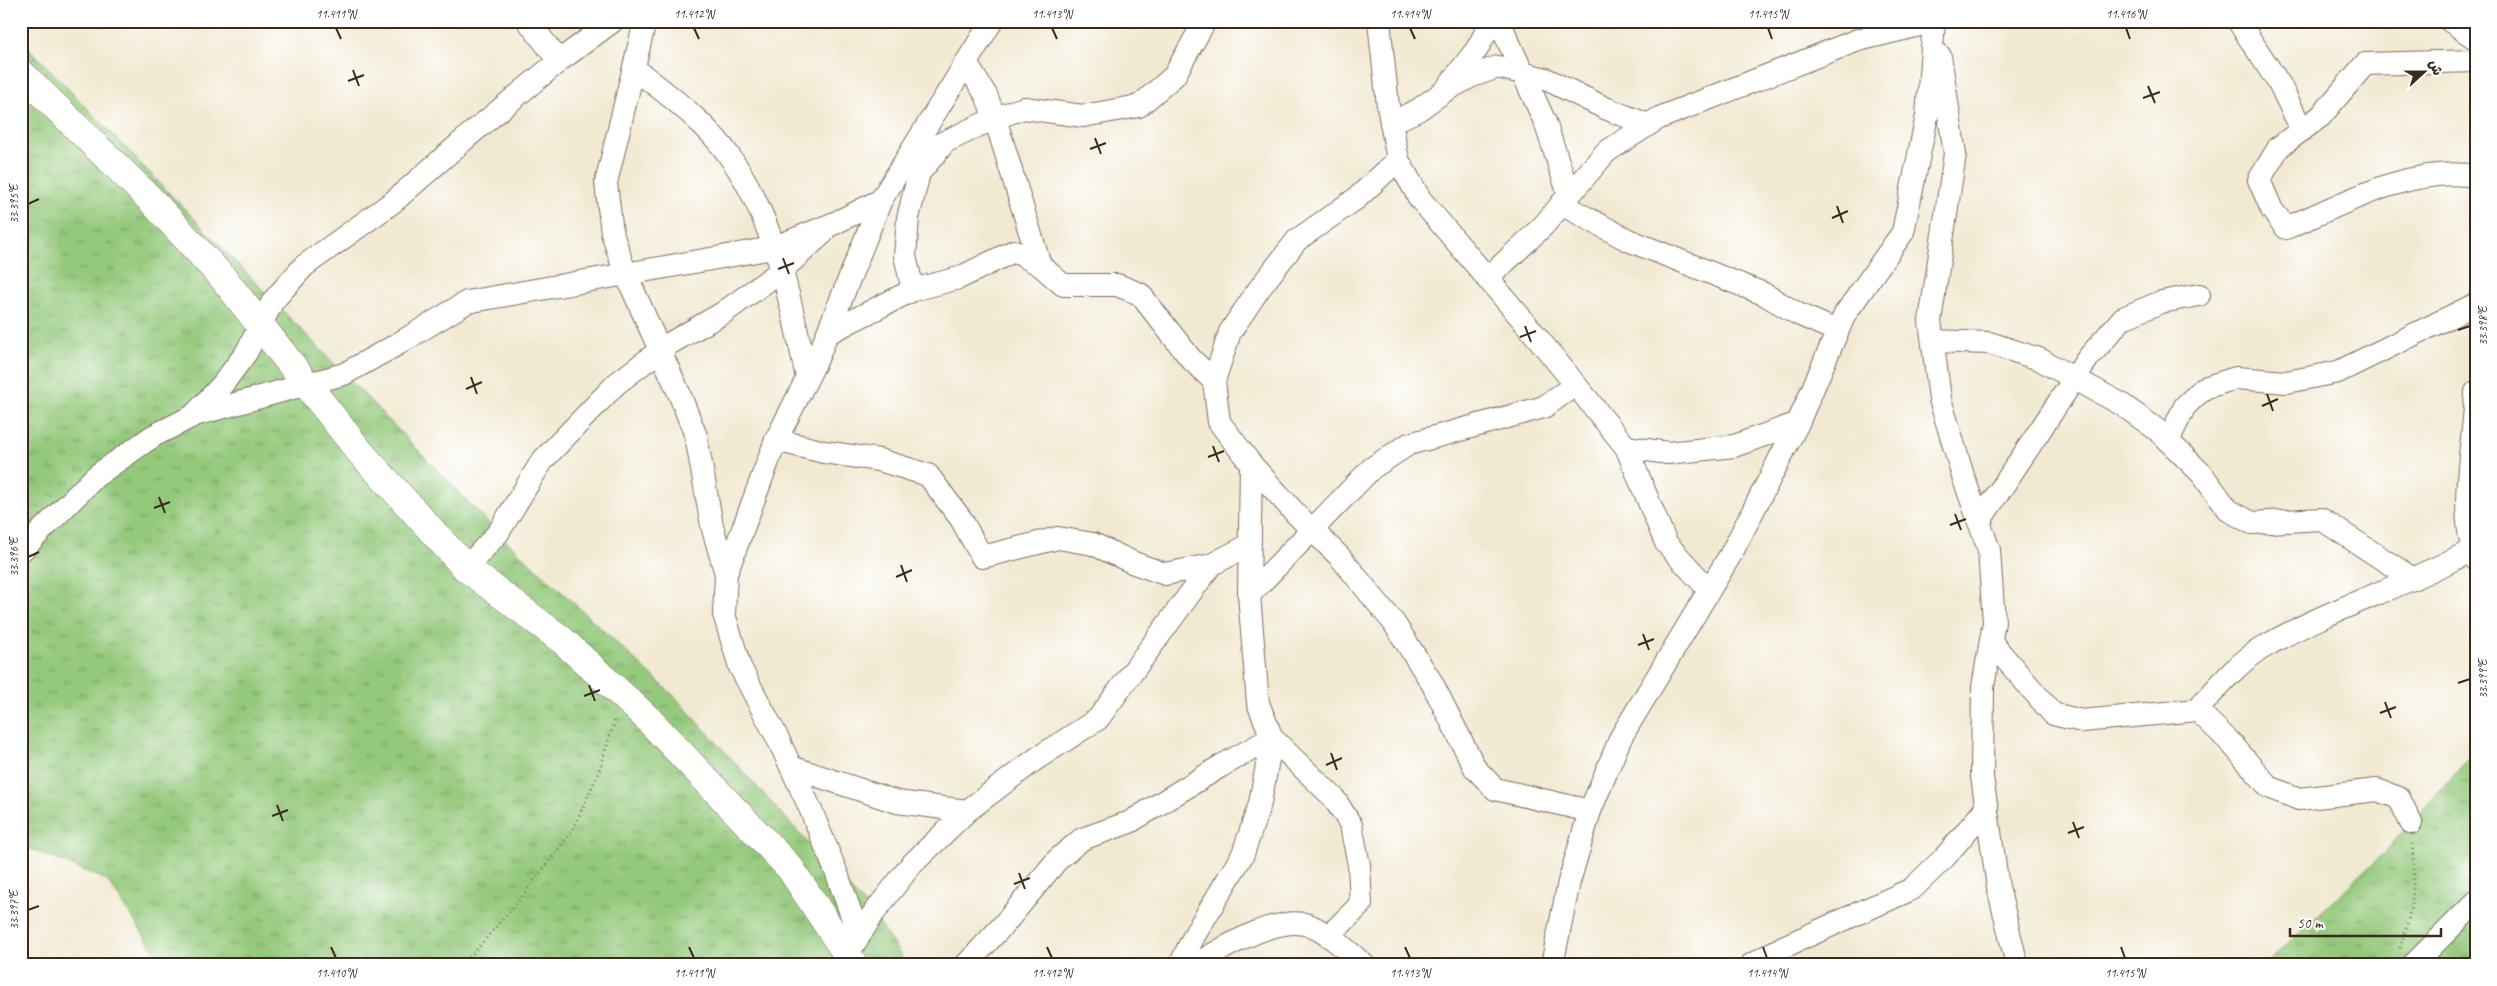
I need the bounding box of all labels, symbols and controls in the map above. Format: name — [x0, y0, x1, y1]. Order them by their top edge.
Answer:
text: 11.411°N — [316, 6, 358, 22]
text: 11.412°N — [674, 6, 716, 22]
text: 11.413°N — [1032, 6, 1074, 22]
text: 11.414°N — [1390, 6, 1432, 22]
text: 11.415°N — [1748, 6, 1790, 22]
text: 11.416°N — [2106, 6, 2148, 22]
north arrow — [2400, 48, 2450, 98]
text: ش — [2425, 57, 2446, 78]
text: 33.395°E — [6, 183, 22, 224]
text: 33.398°E — [2475, 305, 2491, 346]
text: 33.396°E — [6, 536, 22, 577]
text: 33.399°E — [2475, 658, 2491, 699]
text: 33.397°E — [6, 889, 22, 930]
scale bar — [2290, 906, 2441, 938]
text: 50 m — [2297, 914, 2324, 933]
text: 11.410°N — [316, 965, 358, 981]
text: 11.411°N — [674, 965, 716, 981]
text: 11.412°N — [1032, 965, 1074, 981]
text: 11.413°N — [1390, 965, 1432, 981]
text: 11.414°N — [1747, 965, 1789, 981]
text: 11.415°N — [2105, 965, 2147, 981]

